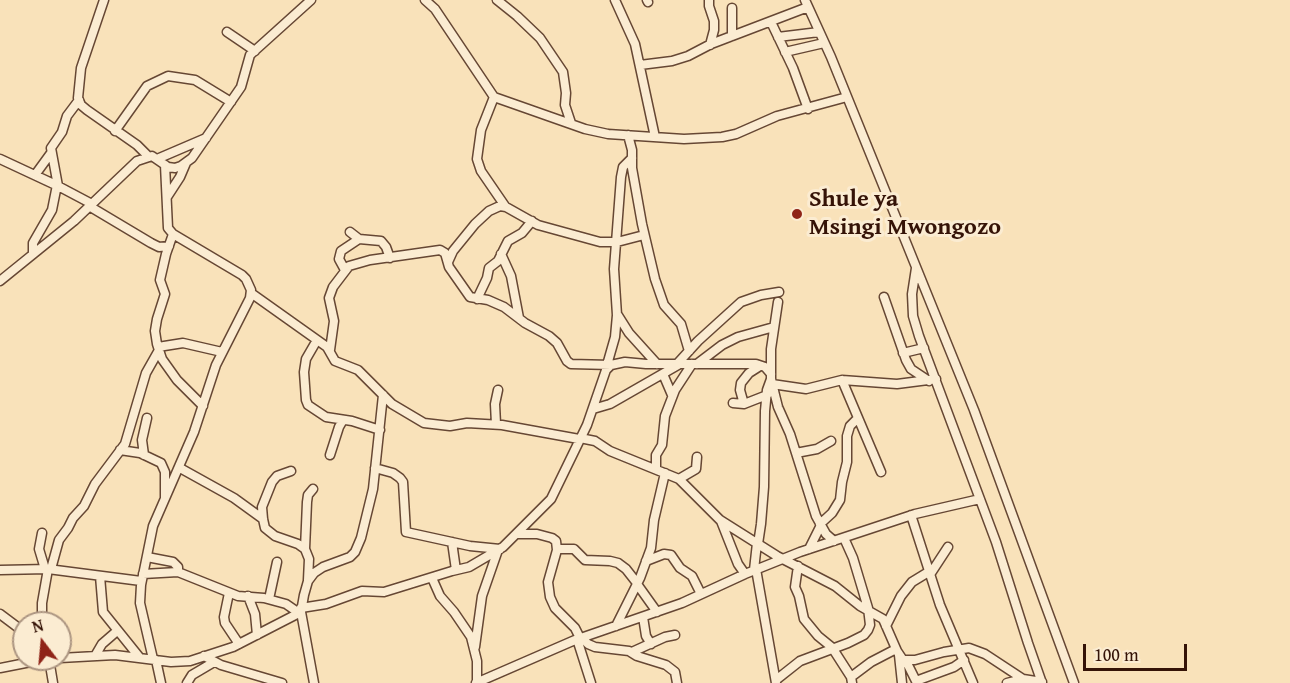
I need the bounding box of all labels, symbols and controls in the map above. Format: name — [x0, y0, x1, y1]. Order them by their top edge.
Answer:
place label: Shule ya Msingi Mwongozo — [809, 186, 1001, 242]
marker: Shule ya Msingi Mwongozo — [790, 207, 804, 221]
north arrow — [12, 611, 72, 671]
text: N — [29, 613, 46, 639]
scale bar — [1086, 632, 1190, 670]
text: 100 m — [1094, 641, 1139, 668]

